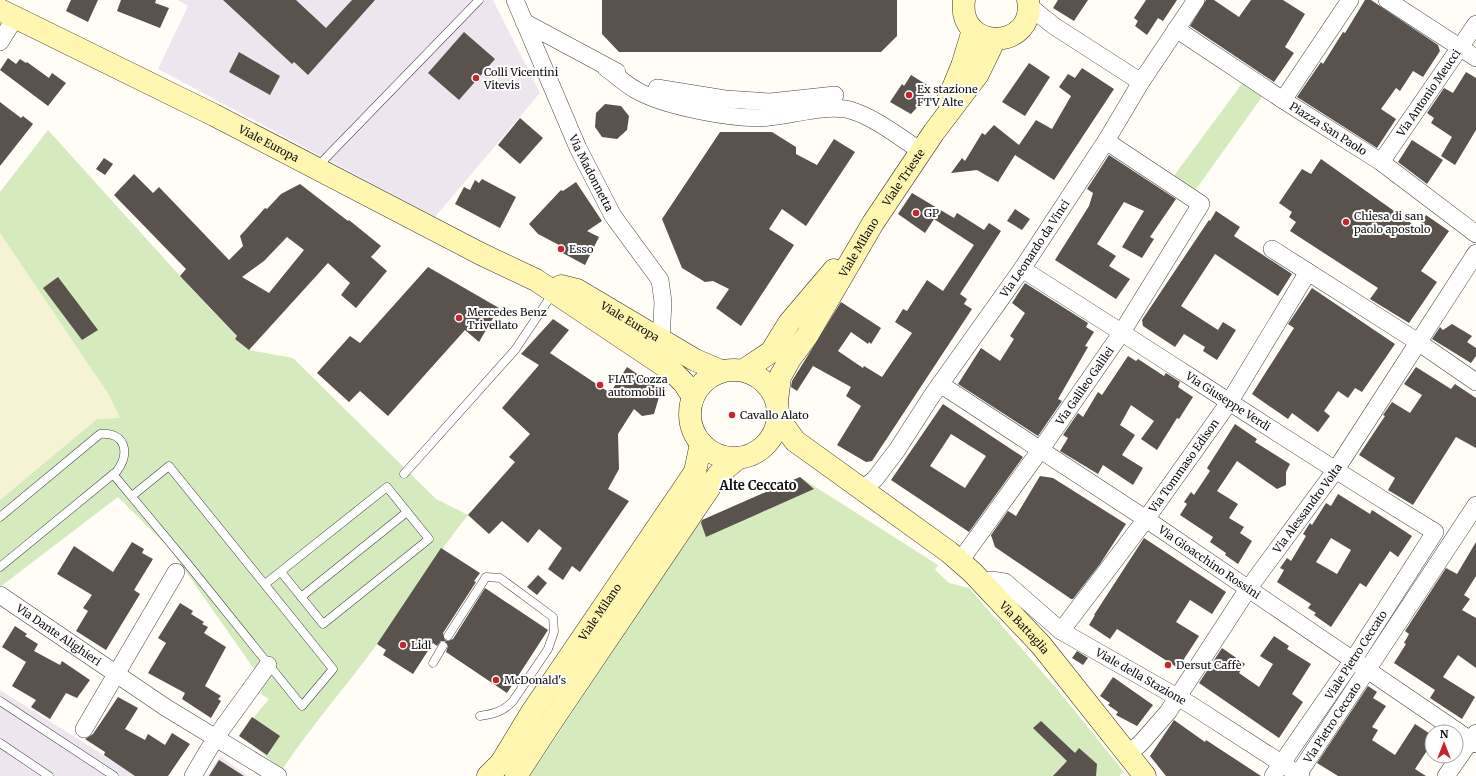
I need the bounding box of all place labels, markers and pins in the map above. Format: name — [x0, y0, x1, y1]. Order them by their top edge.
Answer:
place label: Colli Vicentini Vitevis — [483, 65, 559, 92]
marker: Colli Vicentini Vitevis — [471, 73, 481, 83]
place label: Ex stazione FTV Alte — [917, 82, 978, 109]
marker: Ex stazione FTV Alte — [904, 90, 914, 100]
place label: GP — [924, 206, 939, 220]
marker: GP — [911, 208, 921, 218]
place label: Chiesa di san paolo apostolo — [1354, 209, 1431, 236]
marker: Chiesa di san paolo apostolo — [1341, 217, 1351, 227]
place label: Esso — [569, 242, 594, 256]
marker: Esso — [556, 244, 566, 254]
place label: Mercedes Benz Trivellato — [467, 305, 547, 332]
marker: Mercedes Benz Trivellato — [454, 313, 464, 323]
place label: FIAT Cozza automobili — [608, 372, 668, 399]
marker: FIAT Cozza automobili — [595, 380, 605, 390]
place label: Cavallo Alato — [740, 408, 809, 422]
marker: Cavallo Alato — [727, 410, 737, 420]
place label: Lidl — [411, 638, 432, 652]
marker: Lidl — [398, 640, 408, 650]
place label: Dersut Caffè — [1176, 658, 1242, 672]
marker: Dersut Caffè — [1163, 660, 1173, 670]
place label: McDonald's — [504, 673, 566, 687]
marker: McDonald's — [491, 675, 501, 685]

